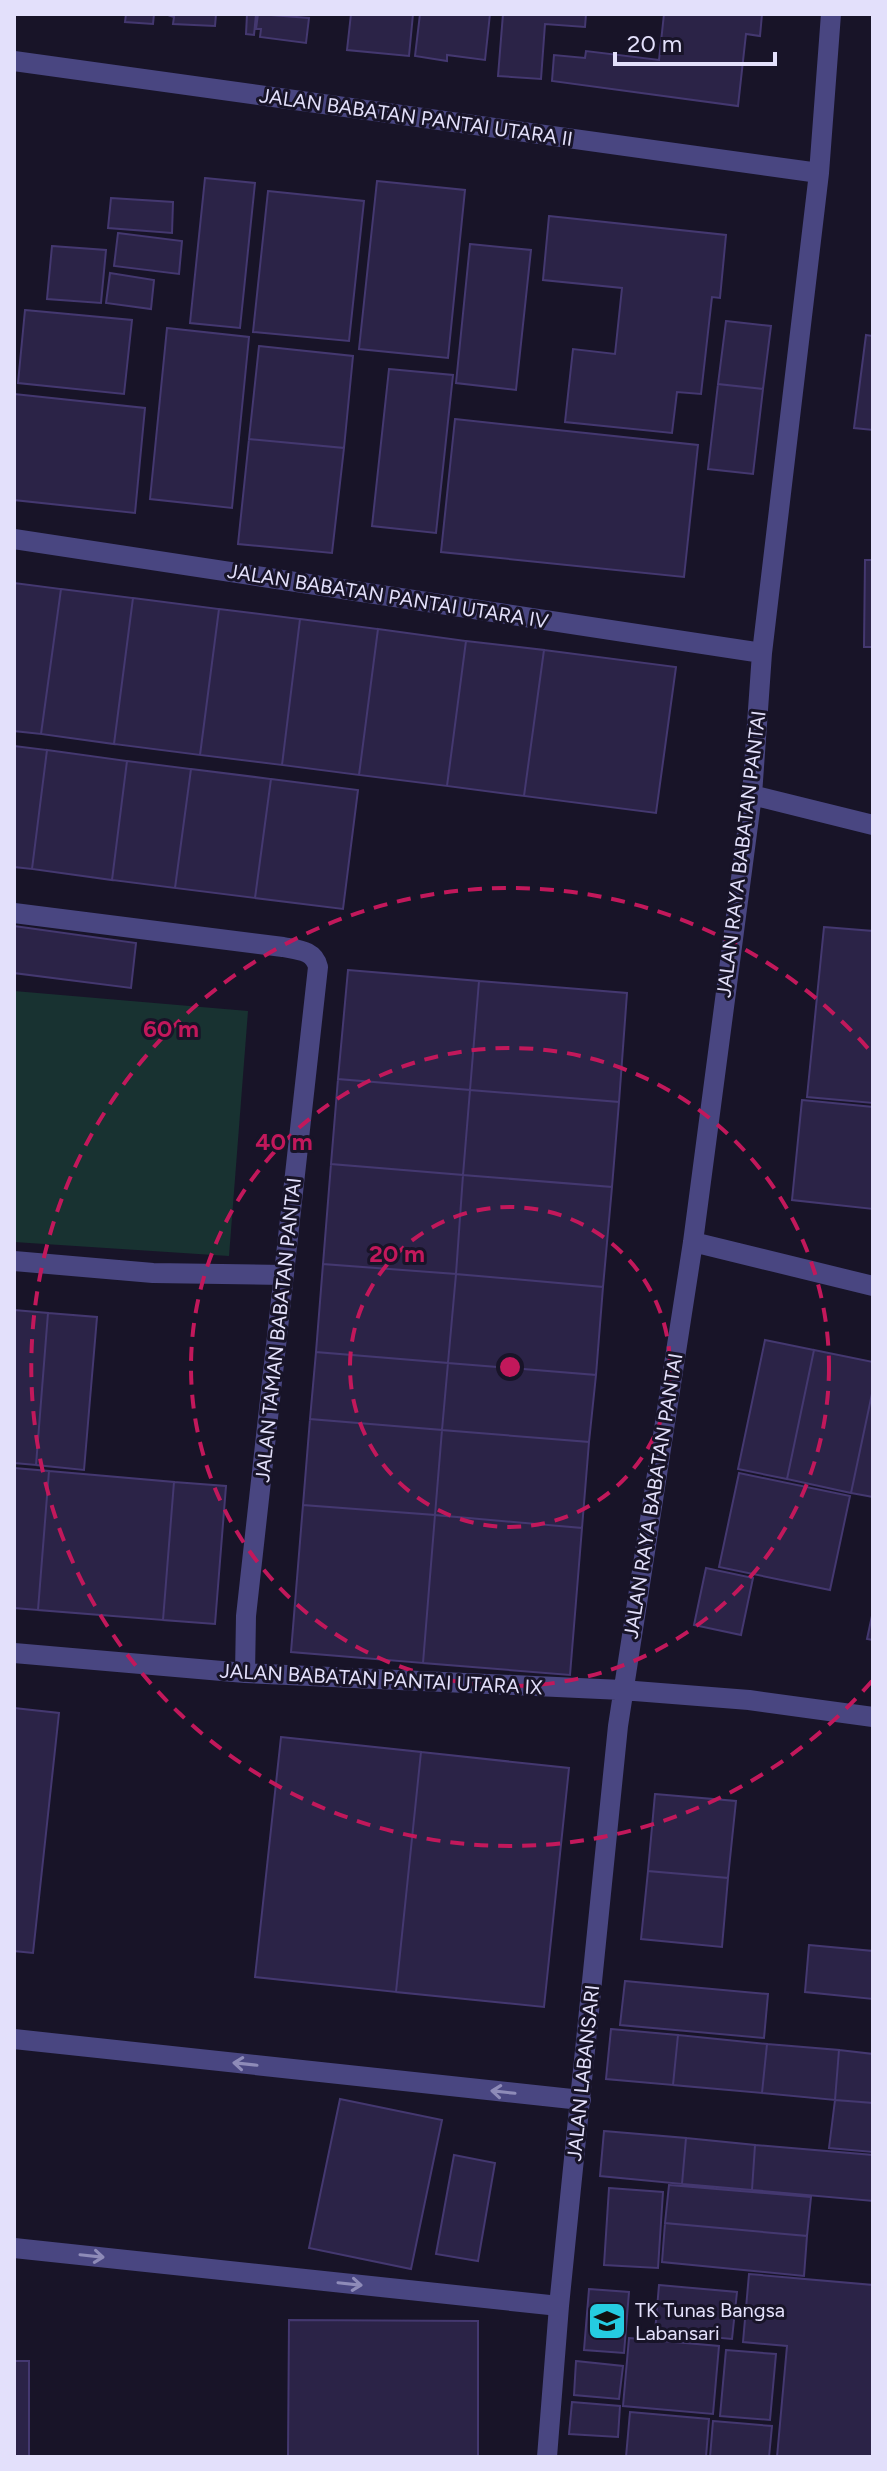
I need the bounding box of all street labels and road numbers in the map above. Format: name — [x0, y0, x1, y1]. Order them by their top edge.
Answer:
street label: JALAN BABATAN PANTAI UTARA II — [258, 83, 574, 151]
street label: JALAN BABATAN PANTAI UTARA IV — [226, 559, 550, 633]
street label: JALAN RAYA BABATAN PANTAI — [711, 709, 771, 999]
street label: JALAN TAMAN BABATAN PANTAI — [250, 1176, 306, 1484]
street label: JALAN RAYA BABATAN PANTAI — [619, 1352, 687, 1640]
street label: JALAN BABATAN PANTAI UTARA IX — [219, 1659, 544, 1699]
street label: JALAN LABANSARI — [562, 1984, 604, 2162]

